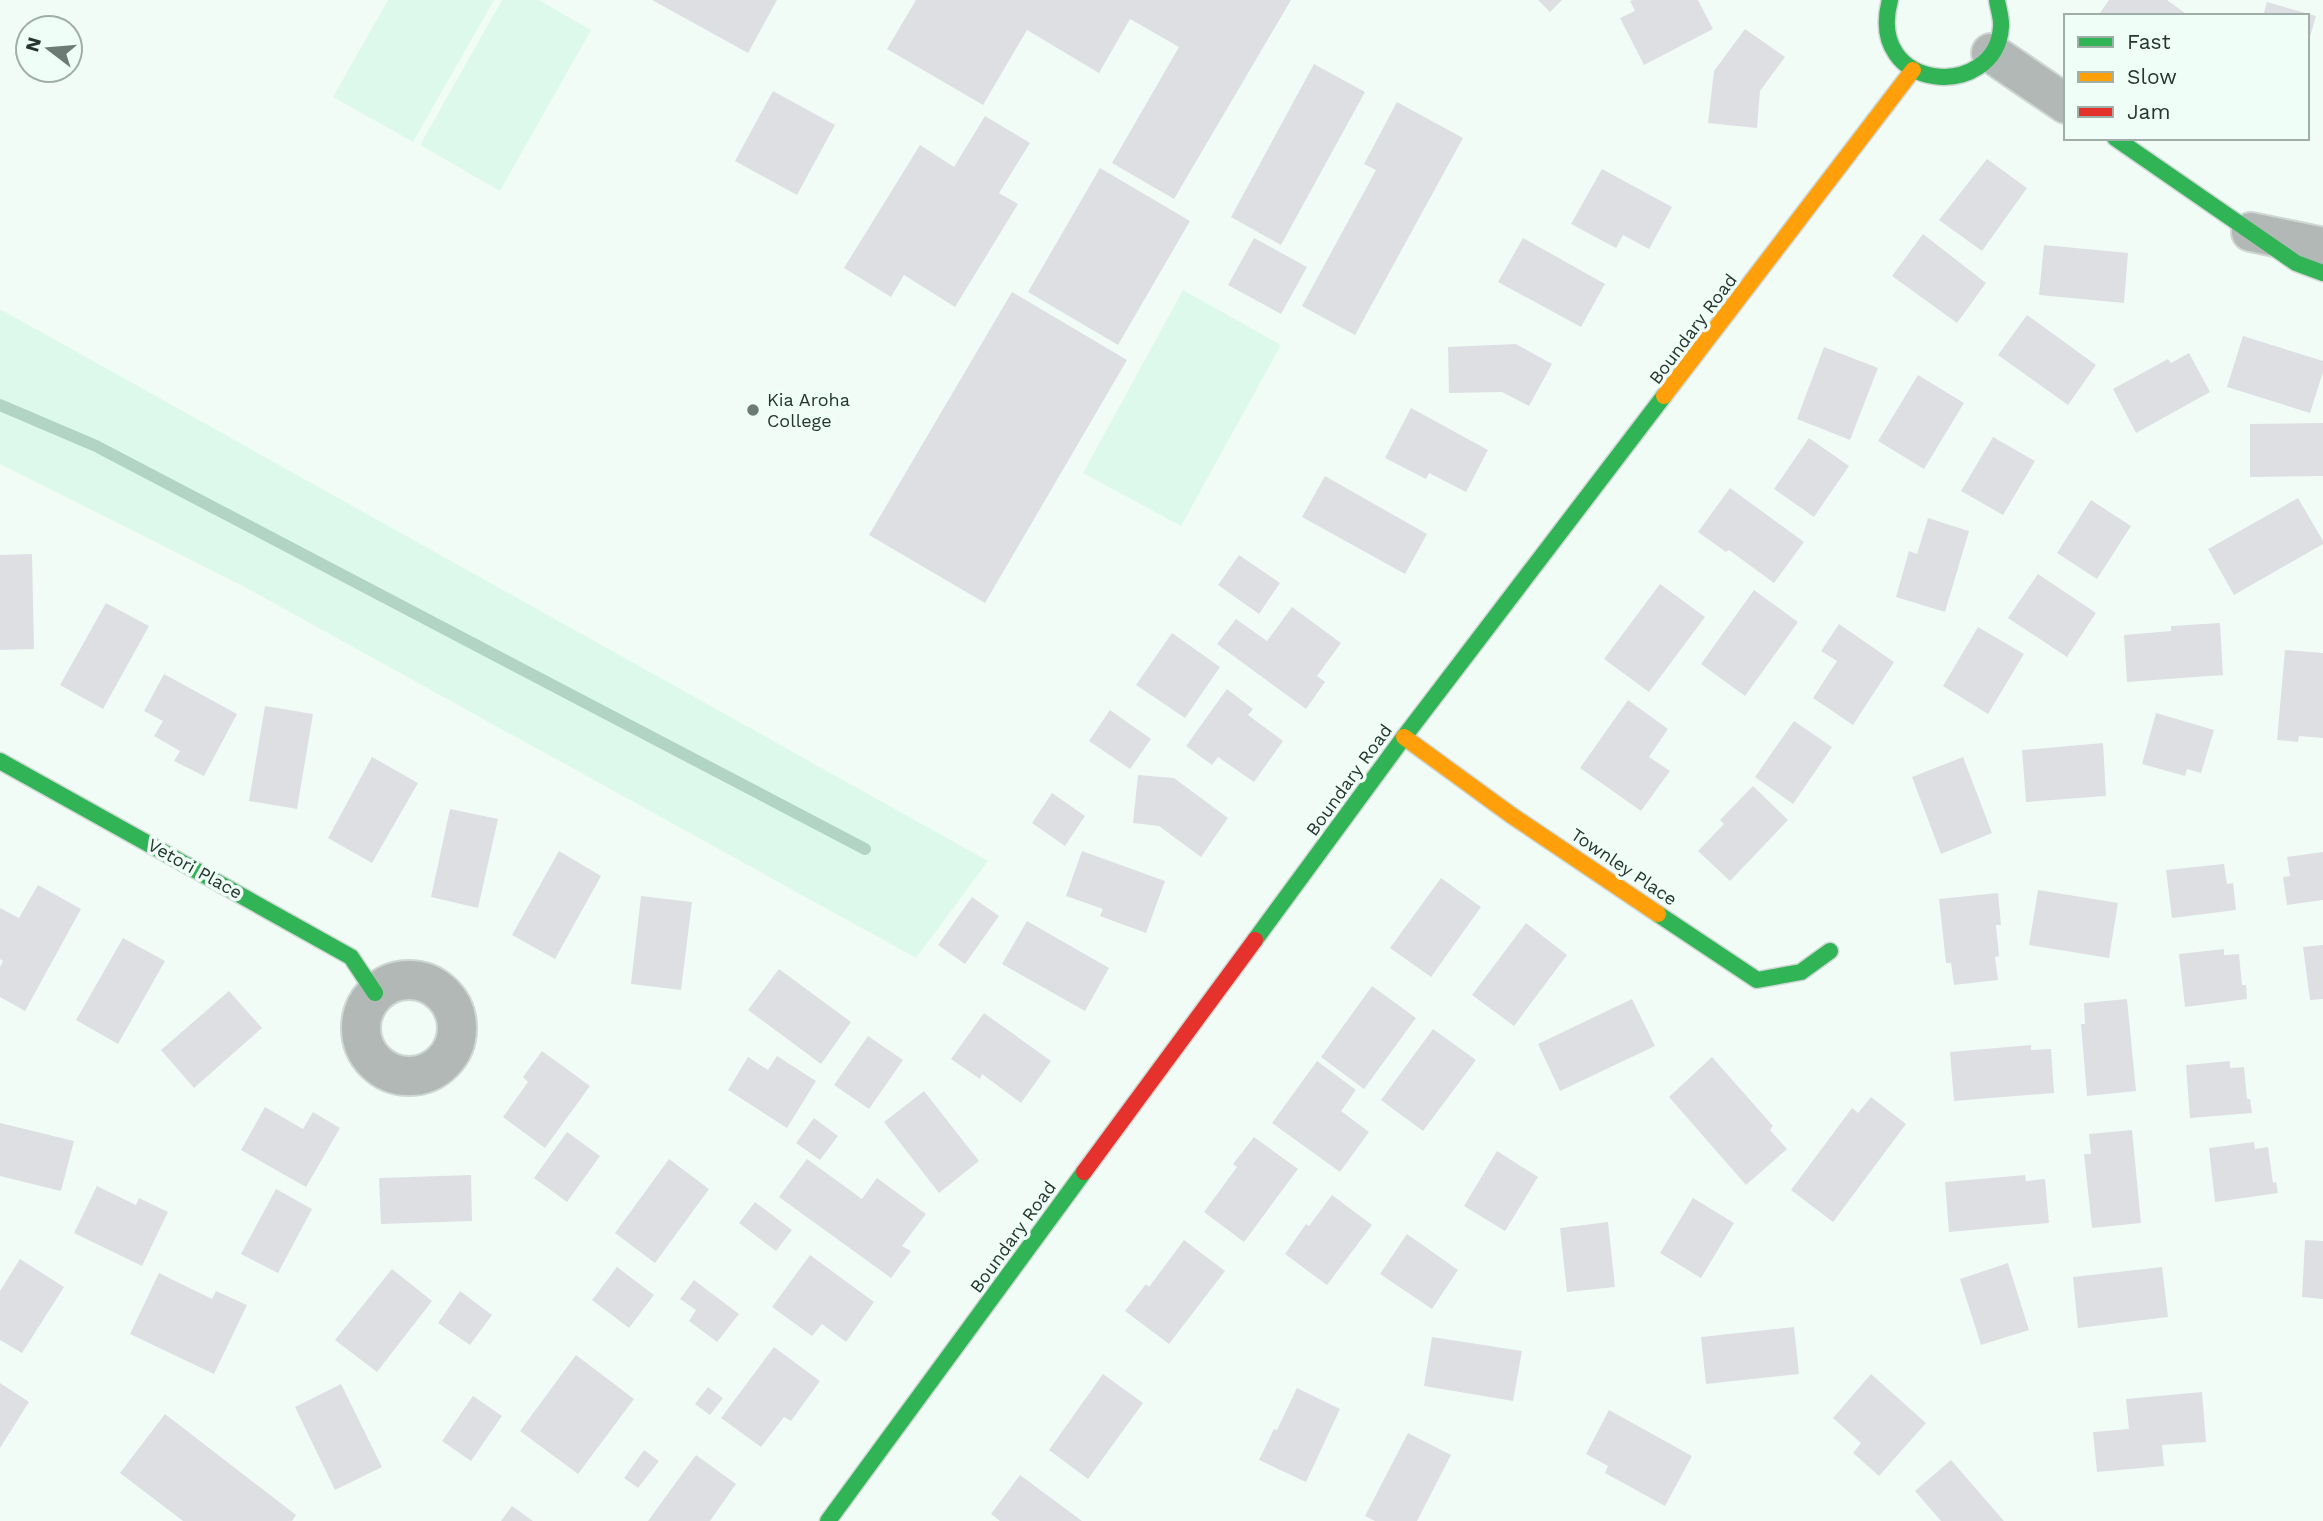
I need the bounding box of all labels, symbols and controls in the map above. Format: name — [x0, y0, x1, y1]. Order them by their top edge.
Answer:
north arrow — [14, 14, 84, 84]
legend — [2064, 14, 2309, 140]
text: Fast — [2127, 29, 2171, 54]
text: N — [20, 35, 46, 54]
text: Slow — [2127, 64, 2177, 89]
text: Jam — [2127, 99, 2170, 124]
street label: Boundary Road — [1644, 269, 1741, 388]
place label: Kia Aroha College — [767, 389, 850, 431]
marker: Kia Aroha College — [745, 402, 761, 418]
street label: Boundary Road — [1301, 720, 1396, 839]
street label: Townley Place — [1567, 823, 1681, 910]
street label: Vetori Place — [144, 834, 246, 903]
street label: Boundary Road — [965, 1177, 1060, 1296]

